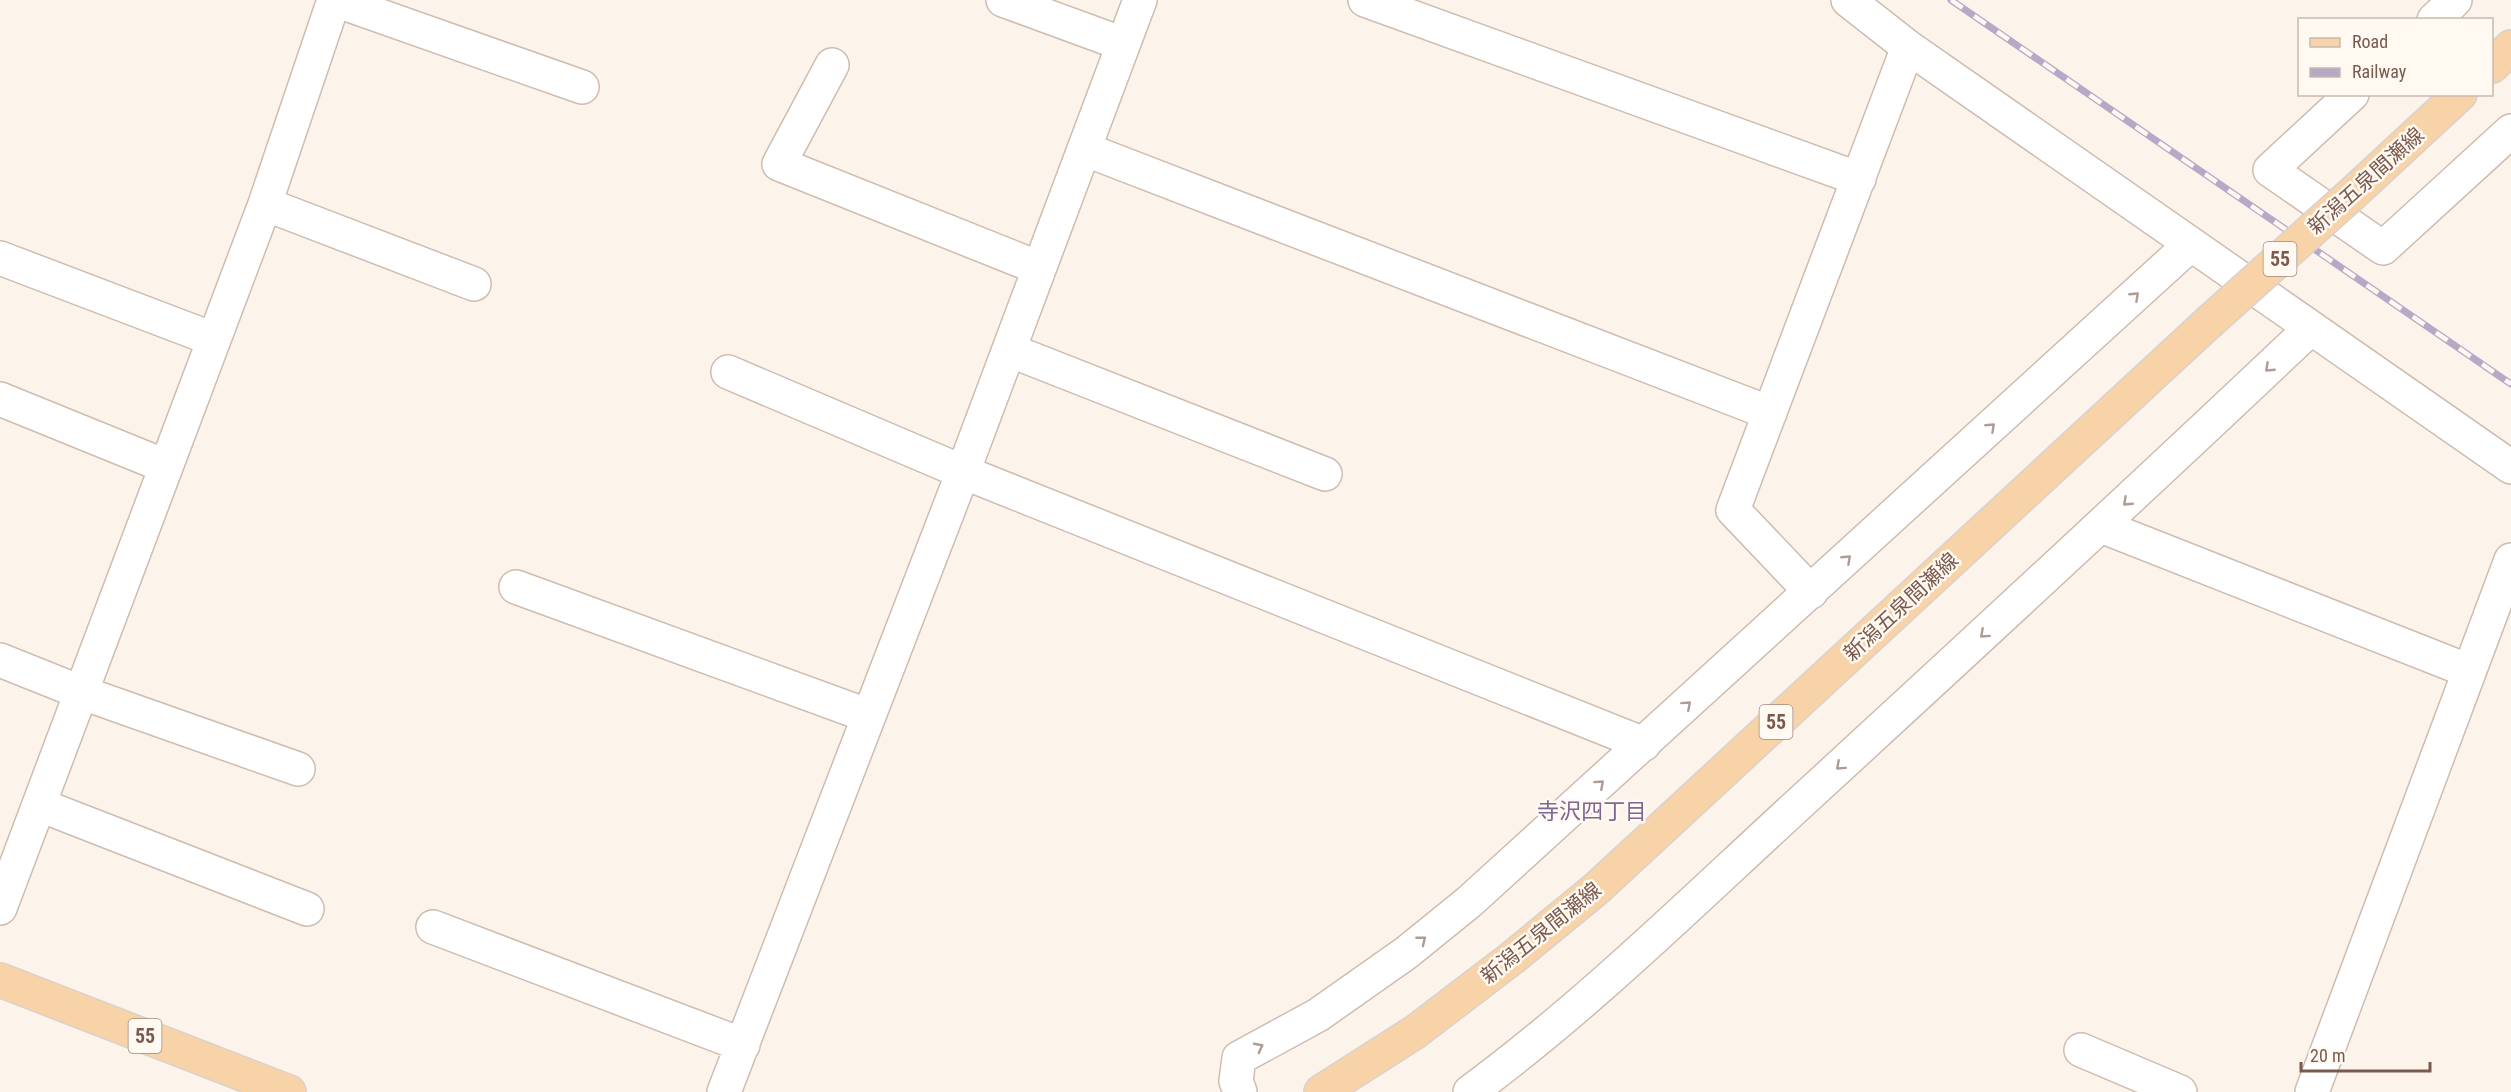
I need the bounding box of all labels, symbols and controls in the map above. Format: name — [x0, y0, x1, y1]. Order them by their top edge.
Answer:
legend — [2298, 18, 2493, 96]
text: Road — [2352, 31, 2388, 52]
text: Railway — [2352, 61, 2407, 82]
street label: 新潟五泉間瀬線 — [2303, 123, 2429, 239]
road number: 55 — [2264, 242, 2296, 276]
one-way arrow — [2128, 292, 2138, 303]
one-way arrow — [2265, 361, 2275, 372]
one-way arrow — [1984, 423, 1995, 434]
one-way arrow — [2124, 495, 2134, 506]
street label: 新潟五泉間瀬線 — [1839, 548, 1963, 666]
one-way arrow — [1840, 555, 1851, 566]
one-way arrow — [1980, 627, 1991, 638]
one-way arrow — [1681, 701, 1691, 712]
road number: 55 — [1760, 705, 1792, 739]
one-way arrow — [1836, 759, 1847, 770]
one-way arrow — [1593, 780, 1604, 791]
district label: 寺沢四丁目 — [1537, 799, 1647, 824]
street label: 新潟五泉間瀬線 — [1476, 877, 1606, 989]
one-way arrow — [1415, 937, 1426, 948]
road number: 55 — [128, 1019, 162, 1053]
scale bar — [2301, 1035, 2430, 1073]
one-way arrow — [1253, 1043, 1264, 1054]
text: 20 m — [2310, 1045, 2345, 1066]

